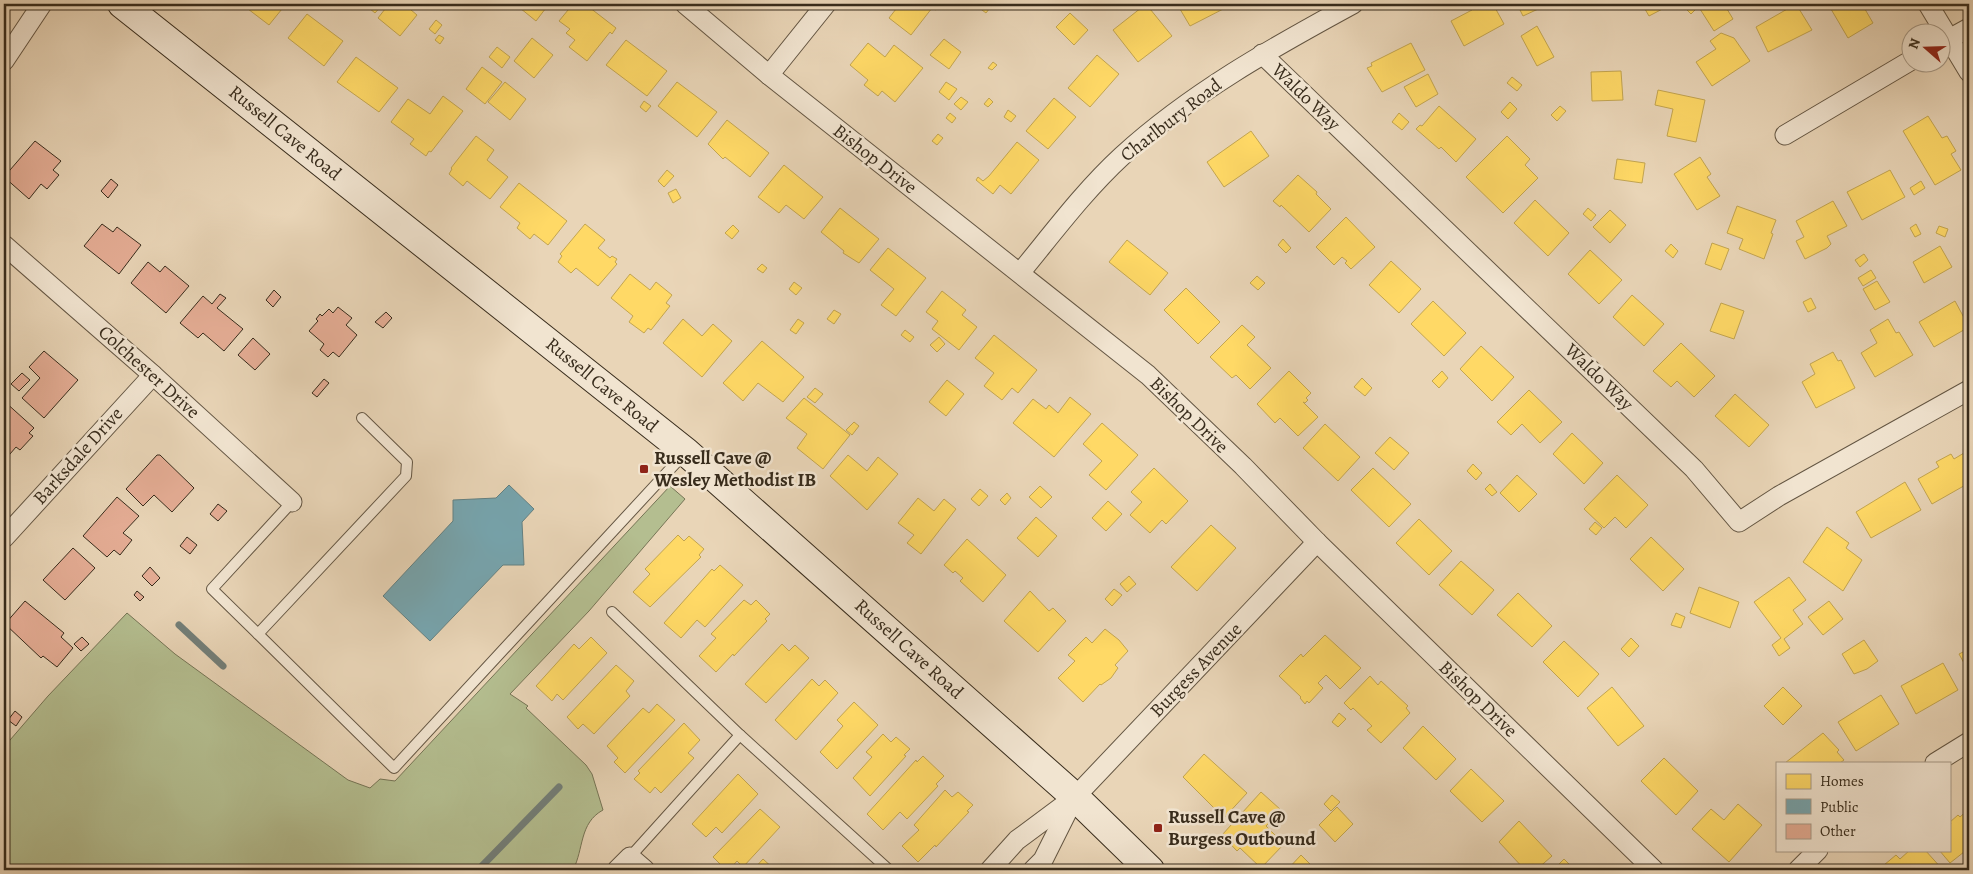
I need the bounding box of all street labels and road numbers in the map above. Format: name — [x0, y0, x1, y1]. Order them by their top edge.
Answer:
street label: Waldo Way — [1265, 57, 1346, 137]
street label: Charlbury Road — [1115, 72, 1228, 168]
street label: Russell Cave Road — [223, 79, 348, 187]
street label: Bishop Drive — [828, 118, 922, 200]
street label: Colchester Drive — [93, 319, 205, 425]
street label: Russell Cave Road — [540, 331, 665, 439]
street label: Waldo Way — [1558, 337, 1639, 417]
street label: Bishop Drive — [1144, 371, 1234, 459]
street label: Barksdale Drive — [27, 402, 129, 510]
street label: Russell Cave Road — [849, 593, 970, 706]
street label: Burgess Avenue — [1144, 617, 1248, 723]
street label: Bishop Drive — [1433, 655, 1523, 743]

